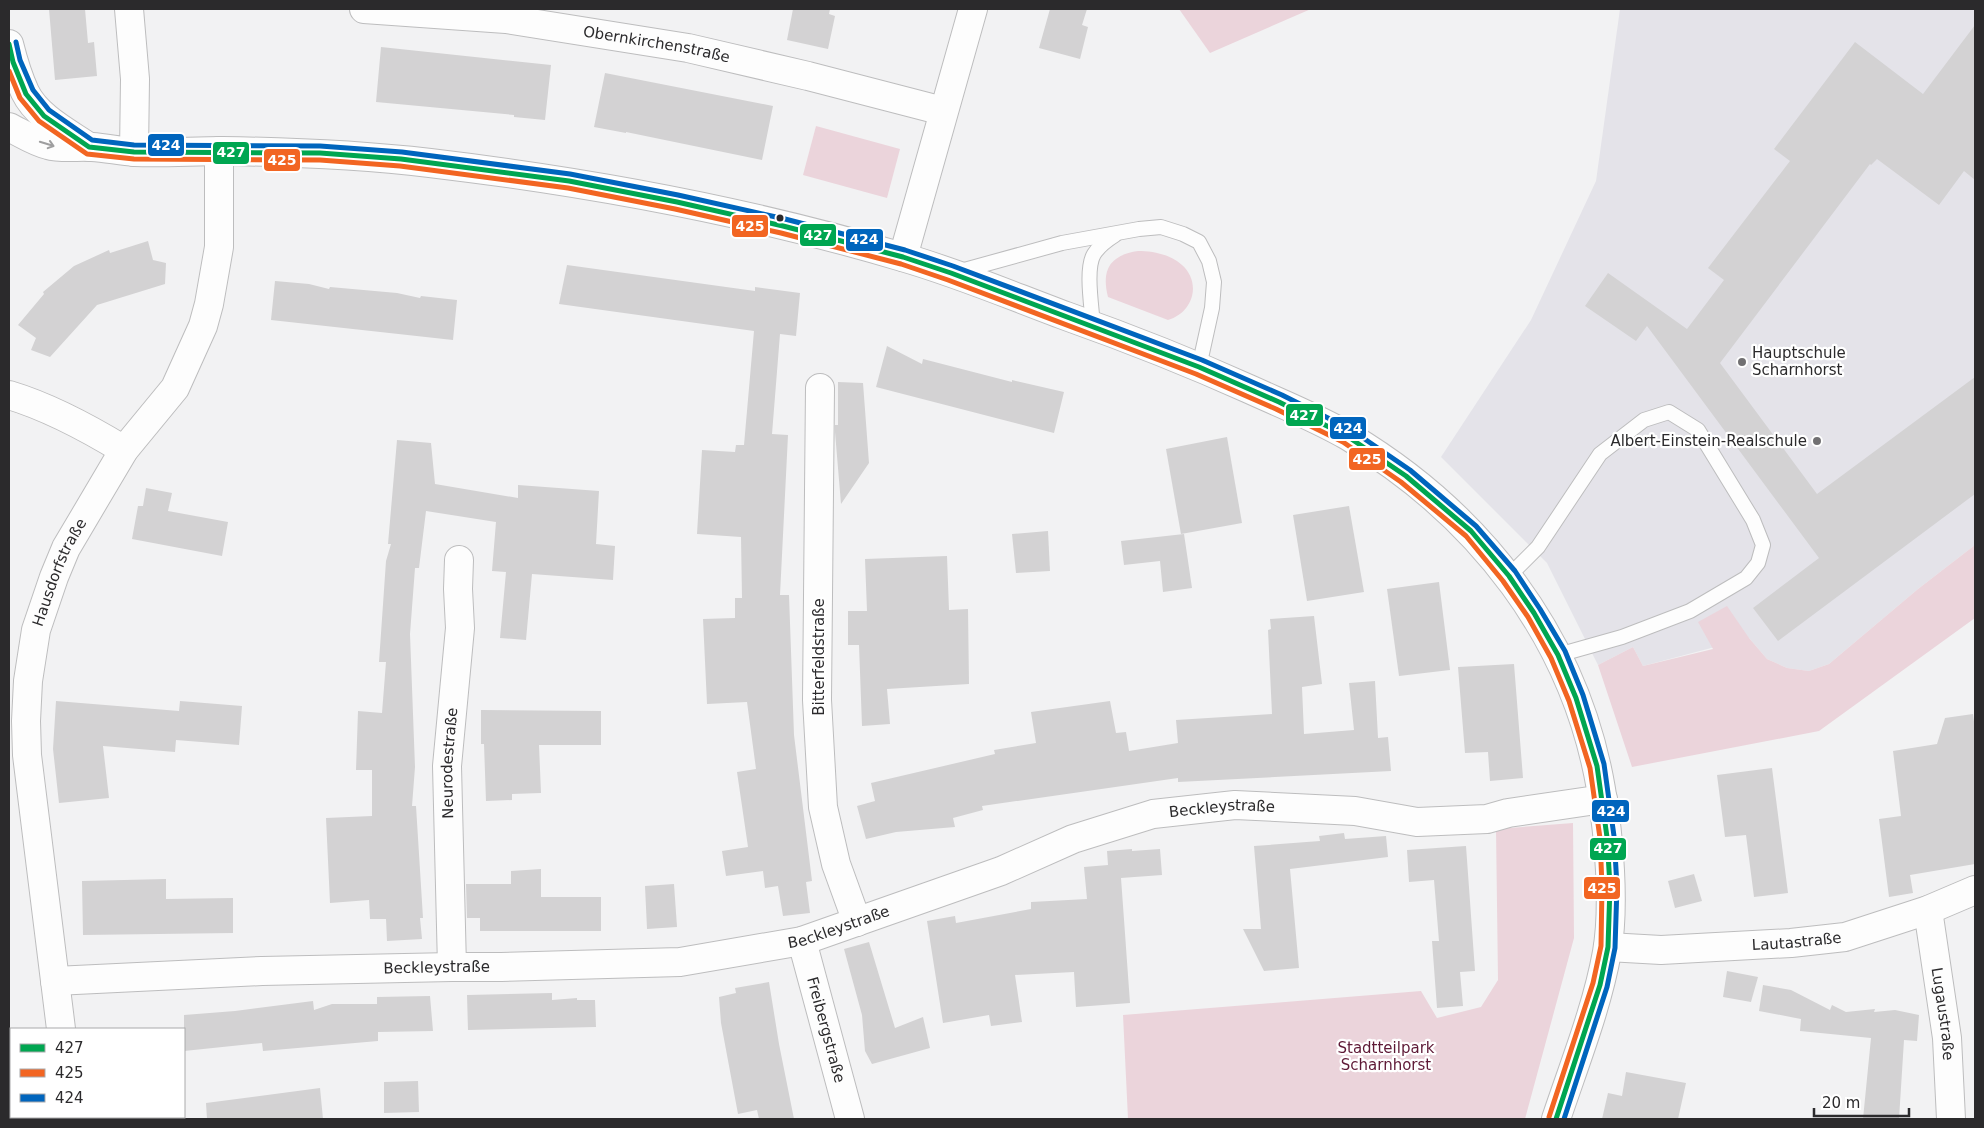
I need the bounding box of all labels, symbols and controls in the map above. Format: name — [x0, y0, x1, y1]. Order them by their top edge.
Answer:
street label: Obernkirchenstraße — [582, 22, 732, 67]
line badge: 424 — [147, 133, 185, 157]
text: 424 — [151, 137, 181, 153]
one-way arrow — [39, 139, 55, 149]
line badge: 427 — [212, 141, 250, 165]
text: 427 — [216, 144, 246, 160]
line badge: 425 — [263, 148, 301, 172]
text: 425 — [267, 152, 297, 168]
unlabelled marker — [775, 213, 785, 223]
line badge: 425 — [731, 214, 769, 238]
text: 425 — [735, 218, 765, 234]
line badge: 427 — [799, 223, 837, 247]
text: 427 — [803, 227, 833, 243]
line badge: 424 — [845, 228, 884, 252]
text: 424 — [849, 231, 879, 247]
place label: Hauptschule Scharnhorst — [1752, 344, 1846, 379]
marker: Hauptschule Scharnhorst — [1736, 356, 1748, 368]
line badge: 427 — [1285, 403, 1324, 427]
text: 427 — [1289, 407, 1319, 423]
line badge: 424 — [1329, 416, 1367, 440]
text: 424 — [1333, 420, 1363, 436]
place label: Albert-Einstein-Realschule — [1610, 432, 1807, 450]
marker: Albert-Einstein-Realschule — [1811, 435, 1823, 447]
line badge: 425 — [1348, 447, 1386, 471]
text: 425 — [1352, 451, 1382, 467]
street label: Hausdorfstraße — [29, 515, 90, 629]
street label: Bitterfeldstraße — [810, 598, 828, 716]
street label: Neurodestraße — [438, 707, 461, 819]
street label: Beckleystraße — [1168, 796, 1275, 821]
line badge: 424 — [1591, 799, 1630, 823]
text: 424 — [1596, 803, 1626, 819]
line badge: 427 — [1589, 837, 1627, 861]
text: 427 — [1593, 840, 1623, 856]
line badge: 425 — [1583, 876, 1621, 900]
text: 425 — [1587, 880, 1617, 896]
street label: Beckleystraße — [786, 902, 892, 952]
street label: Lautastraße — [1751, 928, 1842, 954]
street label: Beckleystraße — [383, 958, 490, 977]
street label: Lugaustraße — [1928, 966, 1957, 1061]
street label: Freibergstraße — [803, 975, 849, 1085]
legend — [10, 1028, 185, 1118]
text: 427 — [55, 1039, 84, 1057]
park label: Stadtteilpark Scharnhorst — [1337, 1039, 1435, 1074]
text: 425 — [55, 1064, 84, 1082]
scale bar — [1814, 1086, 1909, 1118]
text: 424 — [55, 1089, 84, 1107]
text: 20 m — [1822, 1094, 1860, 1112]

